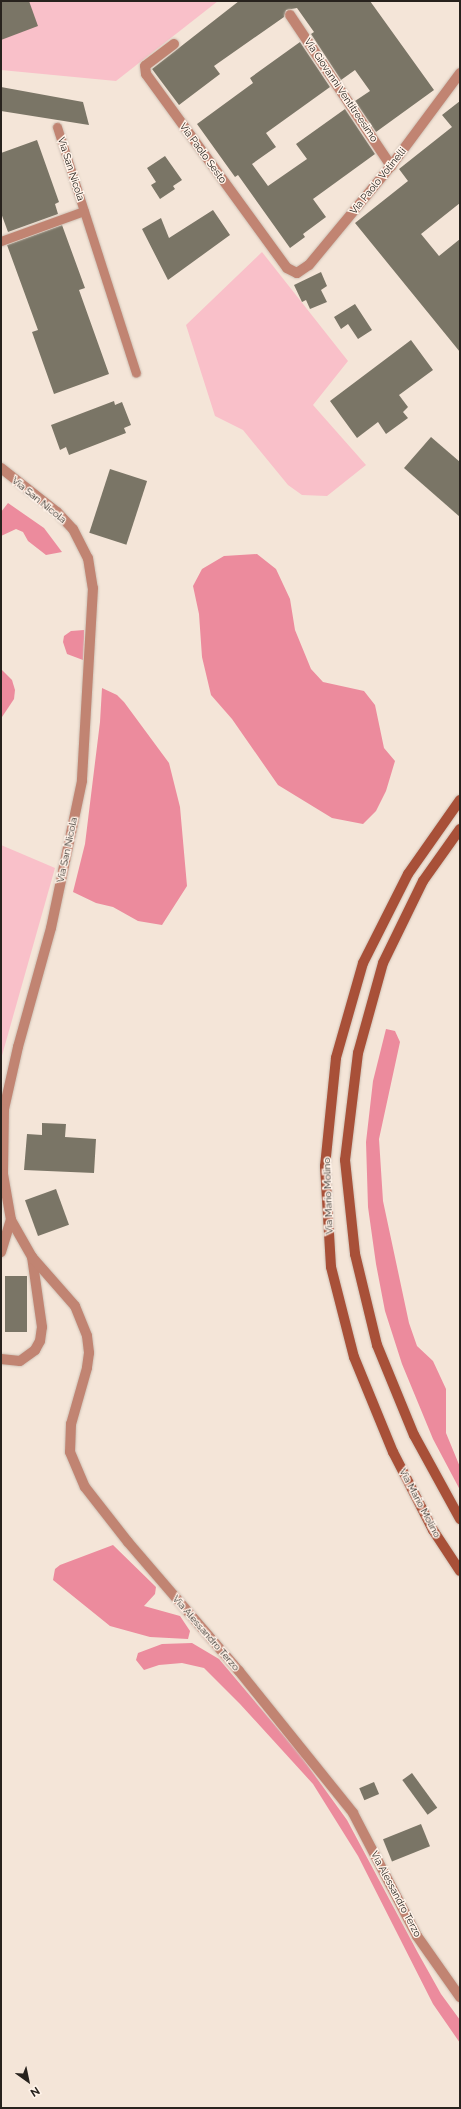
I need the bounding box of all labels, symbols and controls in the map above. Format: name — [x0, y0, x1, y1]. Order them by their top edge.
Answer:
street label: Via Giovanni Ventitreesimo — [302, 36, 380, 144]
street label: Via Paolo Sesto — [177, 120, 229, 186]
street label: Via San Nicola — [55, 136, 87, 202]
street label: Via Paolo Votinelli — [347, 145, 409, 217]
street label: Via San Nicola — [9, 474, 69, 526]
street label: Via San Nicola — [54, 816, 80, 884]
street label: Via Mario Molino — [321, 1157, 335, 1235]
street label: Via Mario Molino — [397, 1466, 443, 1540]
street label: Via Alessandro Terzo — [170, 1593, 242, 1673]
street label: Via Alessandro Terzo — [368, 1849, 424, 1939]
north arrow — [8, 2061, 48, 2101]
text: N — [28, 2084, 42, 2099]

